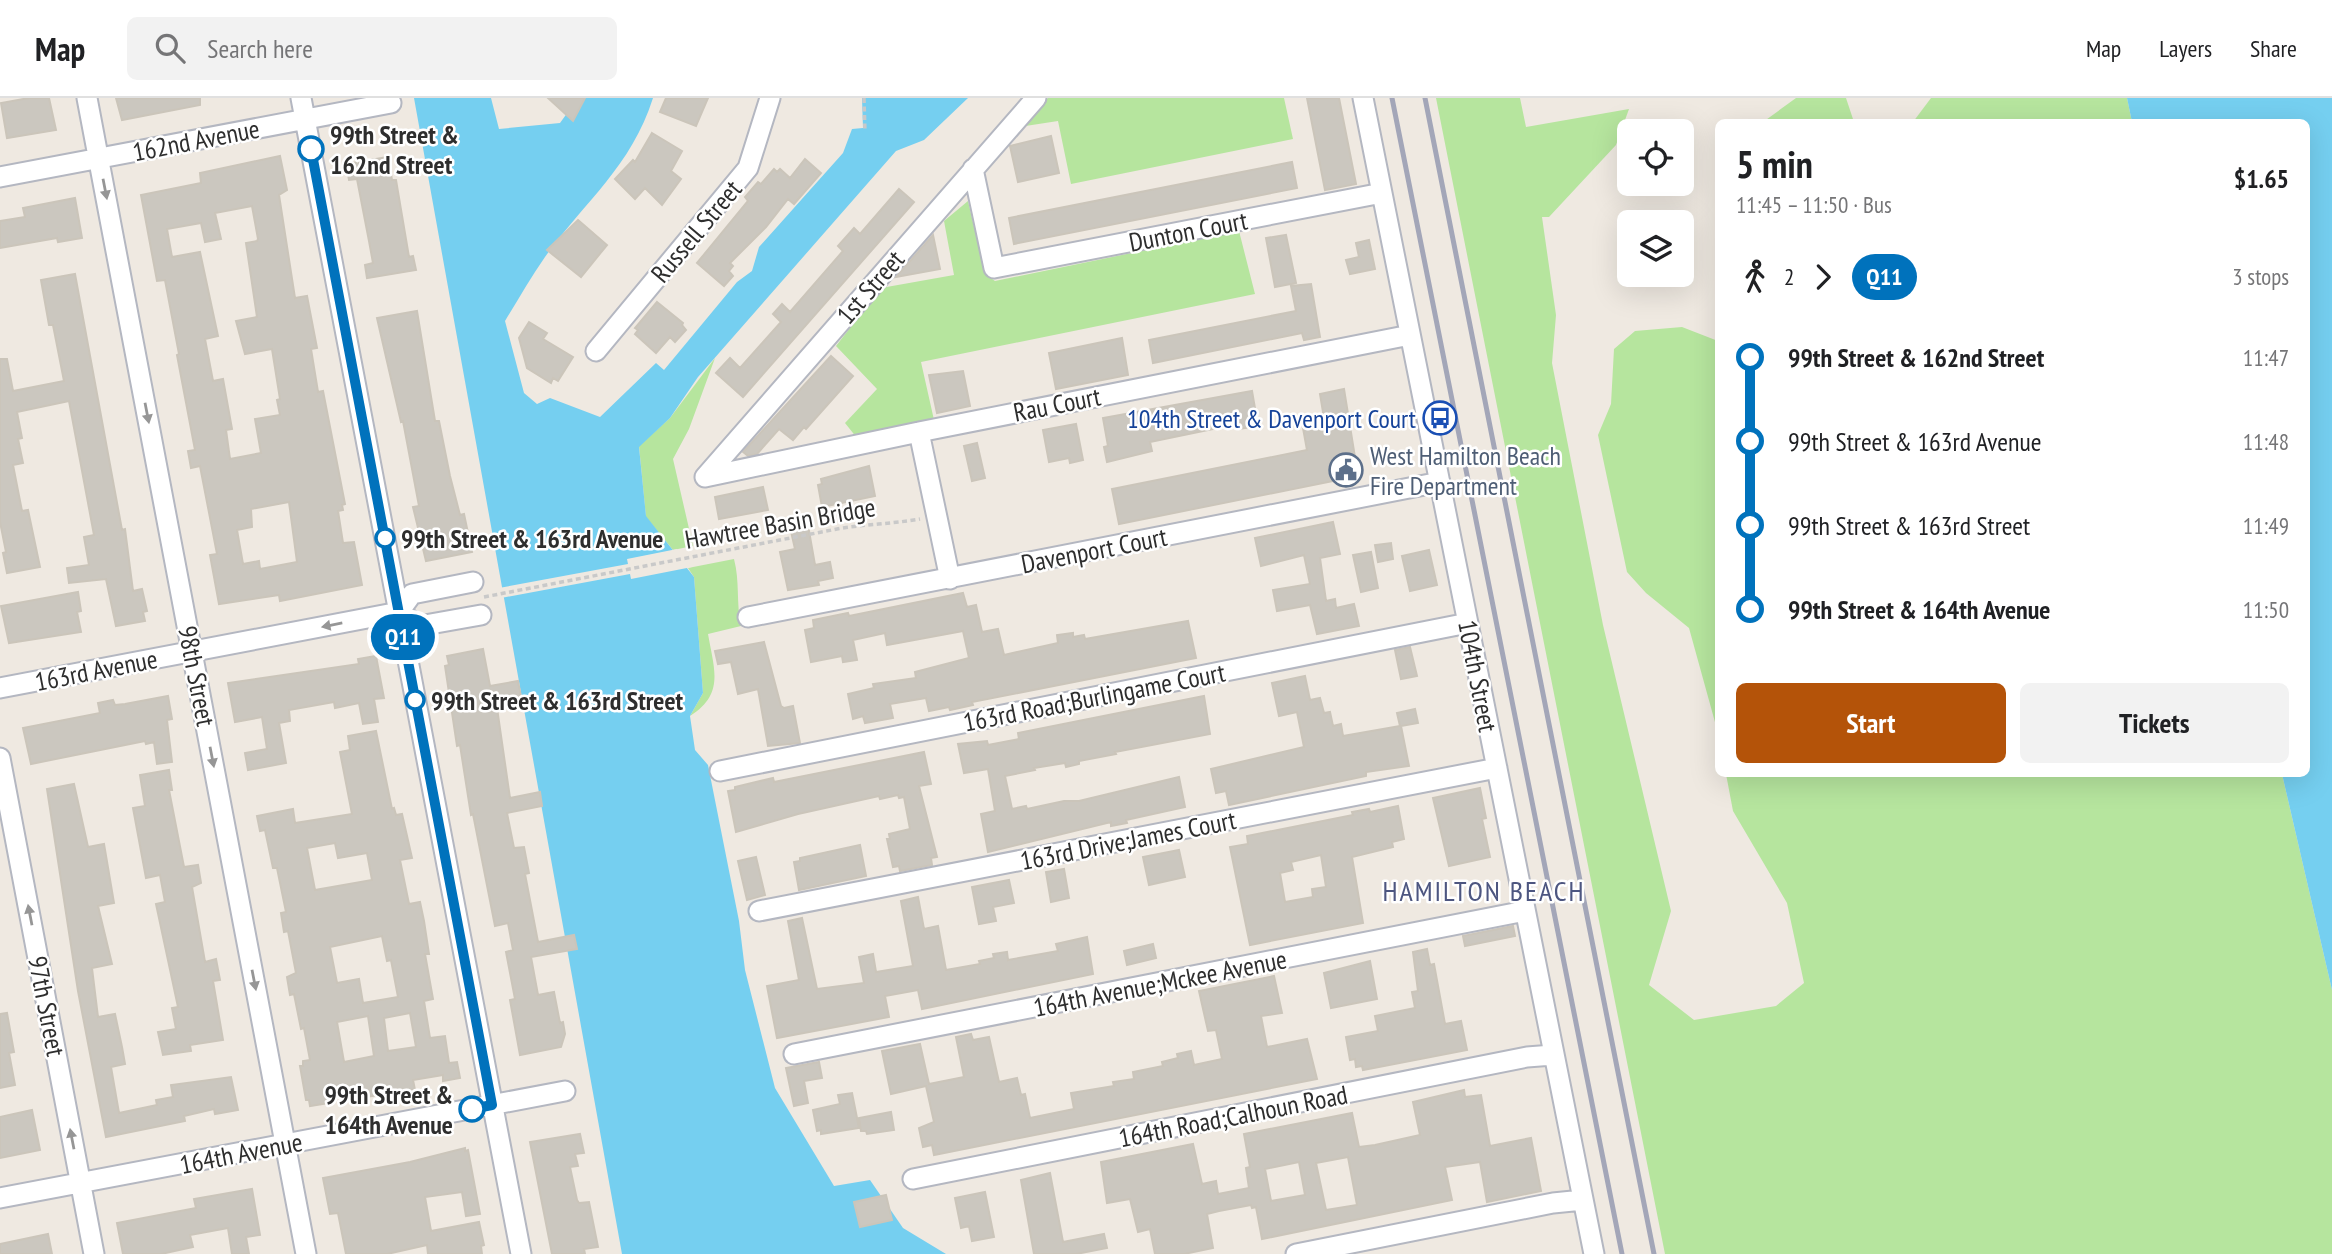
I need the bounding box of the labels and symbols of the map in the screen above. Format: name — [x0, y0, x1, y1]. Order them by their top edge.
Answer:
street label: 162nd Avenue — [130, 112, 262, 168]
place label: 99th Street & 162nd Street — [330, 118, 459, 181]
marker: 99th Street & 162nd Street — [298, 136, 324, 162]
street label: Russell Street — [644, 173, 748, 289]
one-way arrow — [99, 178, 110, 200]
street label: Dunton Court — [1126, 203, 1250, 259]
street label: 1st Street — [829, 243, 911, 331]
street label: Rau Court — [1011, 379, 1103, 429]
bus stop icon: 104th Street & Davenport Court — [1421, 399, 1459, 437]
one-way arrow — [142, 402, 153, 424]
place label: 104th Street & Davenport Court — [1127, 402, 1416, 435]
place label: West Hamilton Beach Fire Department — [1370, 439, 1561, 502]
public building icon: West Hamilton Beach Fire Department — [1327, 451, 1365, 489]
street label: Hawtree Basin Bridge — [682, 490, 878, 556]
street label: Davenport Court — [1018, 520, 1170, 580]
place label: 99th Street & 163rd Avenue — [401, 522, 663, 555]
marker: 99th Street & 163rd Avenue — [375, 528, 395, 548]
line badge: Q11 — [363, 614, 443, 660]
street label: 104th Street — [1451, 617, 1505, 735]
one-way arrow — [321, 620, 343, 631]
street label: 98th Street — [171, 623, 223, 729]
street label: 163rd Avenue — [32, 642, 160, 698]
street label: 163rd Road;Burlingame Court — [960, 655, 1228, 739]
place label: 99th Street & 163rd Street — [431, 684, 684, 717]
marker: 99th Street & 163rd Street — [405, 690, 425, 710]
one-way arrow — [207, 746, 218, 768]
street label: 163rd Drive;James Court — [1017, 803, 1239, 877]
district label: HAMILTON BEACH — [1383, 872, 1585, 909]
one-way arrow — [24, 904, 35, 926]
street label: 164th Avenue;Mckee Avenue — [1031, 942, 1289, 1024]
street label: 97th Street — [21, 953, 73, 1059]
one-way arrow — [249, 969, 260, 991]
place label: 99th Street & 164th Avenue — [324, 1078, 453, 1141]
street label: 164th Road;Calhoun Road — [1116, 1078, 1350, 1154]
marker: 99th Street & 164th Avenue — [459, 1096, 485, 1122]
street label: 164th Avenue — [177, 1125, 305, 1181]
one-way arrow — [66, 1128, 77, 1150]

